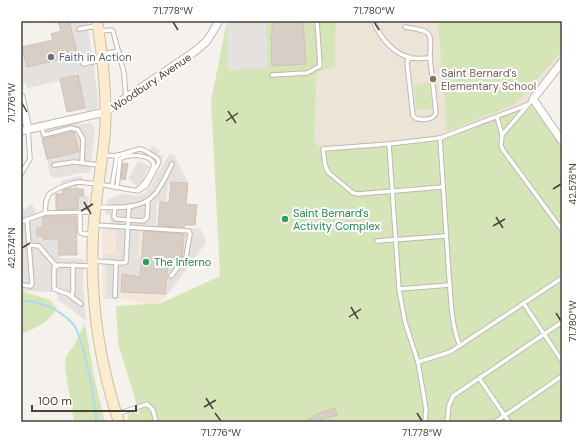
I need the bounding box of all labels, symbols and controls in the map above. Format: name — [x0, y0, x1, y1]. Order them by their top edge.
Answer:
text: 71.778°W — [153, 4, 193, 17]
text: 71.780°W — [353, 4, 395, 17]
place label: Faith in Action — [59, 50, 132, 64]
street label: Woodbury Avenue — [108, 50, 194, 114]
marker: Faith in Action — [46, 52, 56, 62]
place label: Saint Bernard's Elementary School — [441, 66, 536, 93]
marker: Saint Bernard's Elementary School — [428, 74, 438, 84]
text: 71.776°W — [5, 83, 18, 123]
text: 42.576°N — [566, 163, 579, 205]
place label: Saint Bernard's Activity Complex — [293, 206, 380, 233]
marker: Saint Bernard's Activity Complex — [280, 214, 290, 224]
text: 42.574°N — [5, 227, 18, 268]
place label: The Inferno — [154, 255, 211, 269]
marker: The Inferno — [141, 257, 151, 267]
text: 71.780°W — [566, 300, 579, 342]
scale bar — [32, 387, 136, 413]
text: 100 m — [38, 393, 72, 409]
text: 71.776°W — [201, 426, 241, 439]
text: 71.778°W — [402, 426, 442, 439]

